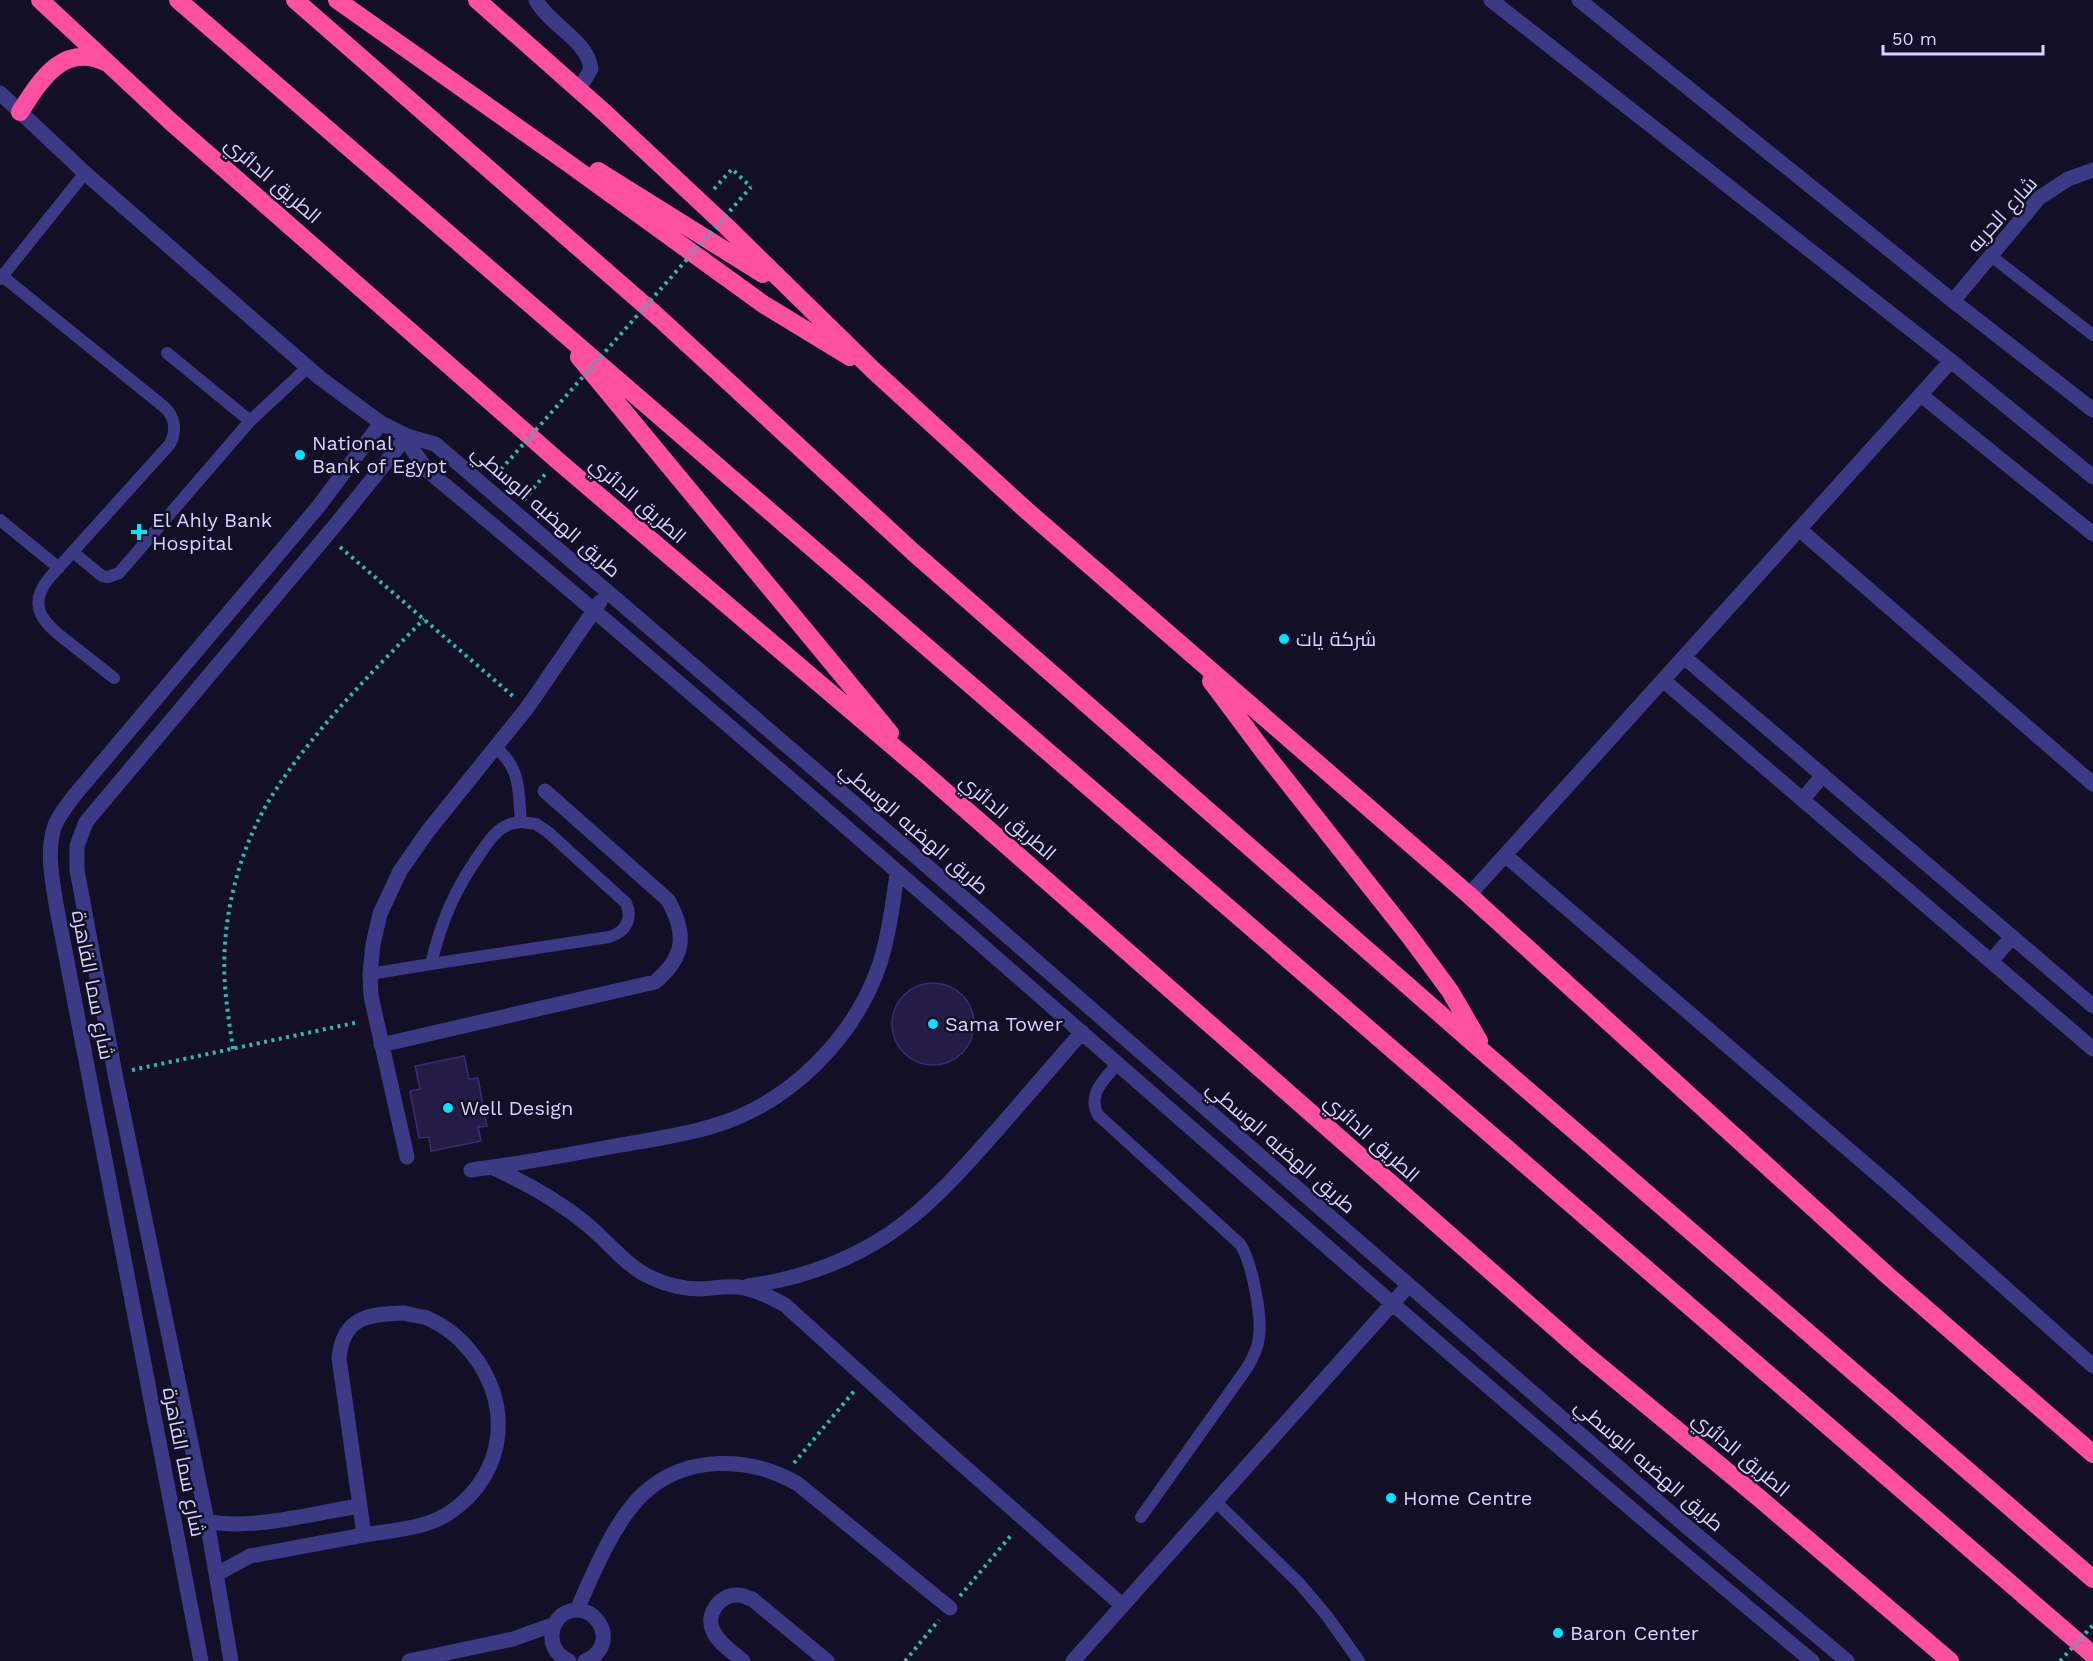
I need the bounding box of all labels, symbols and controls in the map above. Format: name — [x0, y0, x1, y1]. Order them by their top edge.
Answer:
scale bar — [1883, 18, 2044, 56]
text: 50 m — [1892, 28, 1937, 49]
street label: الطريق الدائري — [217, 132, 326, 231]
street label: شارع الحريه — [1962, 171, 2044, 258]
place label: National Bank of Egypt — [312, 431, 447, 478]
street label: طريق الهضبه الوسطي — [464, 440, 625, 585]
marker: National Bank of Egypt — [293, 448, 307, 462]
street label: الطريق الدائري — [582, 452, 691, 551]
place label: El Ahly Bank Hospital — [152, 508, 272, 555]
marker: El Ahly Bank Hospital — [130, 523, 148, 541]
place label: شركة يات — [1296, 627, 1376, 651]
marker: شركة يات — [1277, 632, 1291, 646]
street label: طريق الهضبه الوسطي — [832, 757, 993, 902]
street label: الطريق الدائري — [952, 769, 1061, 868]
street label: شارع سما القاهرة — [65, 908, 119, 1062]
place label: Sama Tower — [945, 1012, 1063, 1036]
marker: Sama Tower — [926, 1017, 940, 1031]
street label: طريق الهضبه الوسطي — [1199, 1076, 1360, 1221]
street label: الطريق الدائري — [1317, 1089, 1425, 1190]
place label: Well Design — [460, 1096, 573, 1120]
marker: Well Design — [441, 1101, 455, 1115]
street label: شارع سما القاهرة — [156, 1385, 210, 1539]
street label: طريق الهضبه الوسطي — [1567, 1394, 1728, 1539]
street label: الطريق الدائري — [1685, 1406, 1795, 1505]
place label: Home Centre — [1403, 1486, 1532, 1510]
marker: Home Centre — [1384, 1491, 1398, 1505]
place label: Baron Center — [1570, 1621, 1699, 1645]
marker: Baron Center — [1551, 1626, 1565, 1640]

